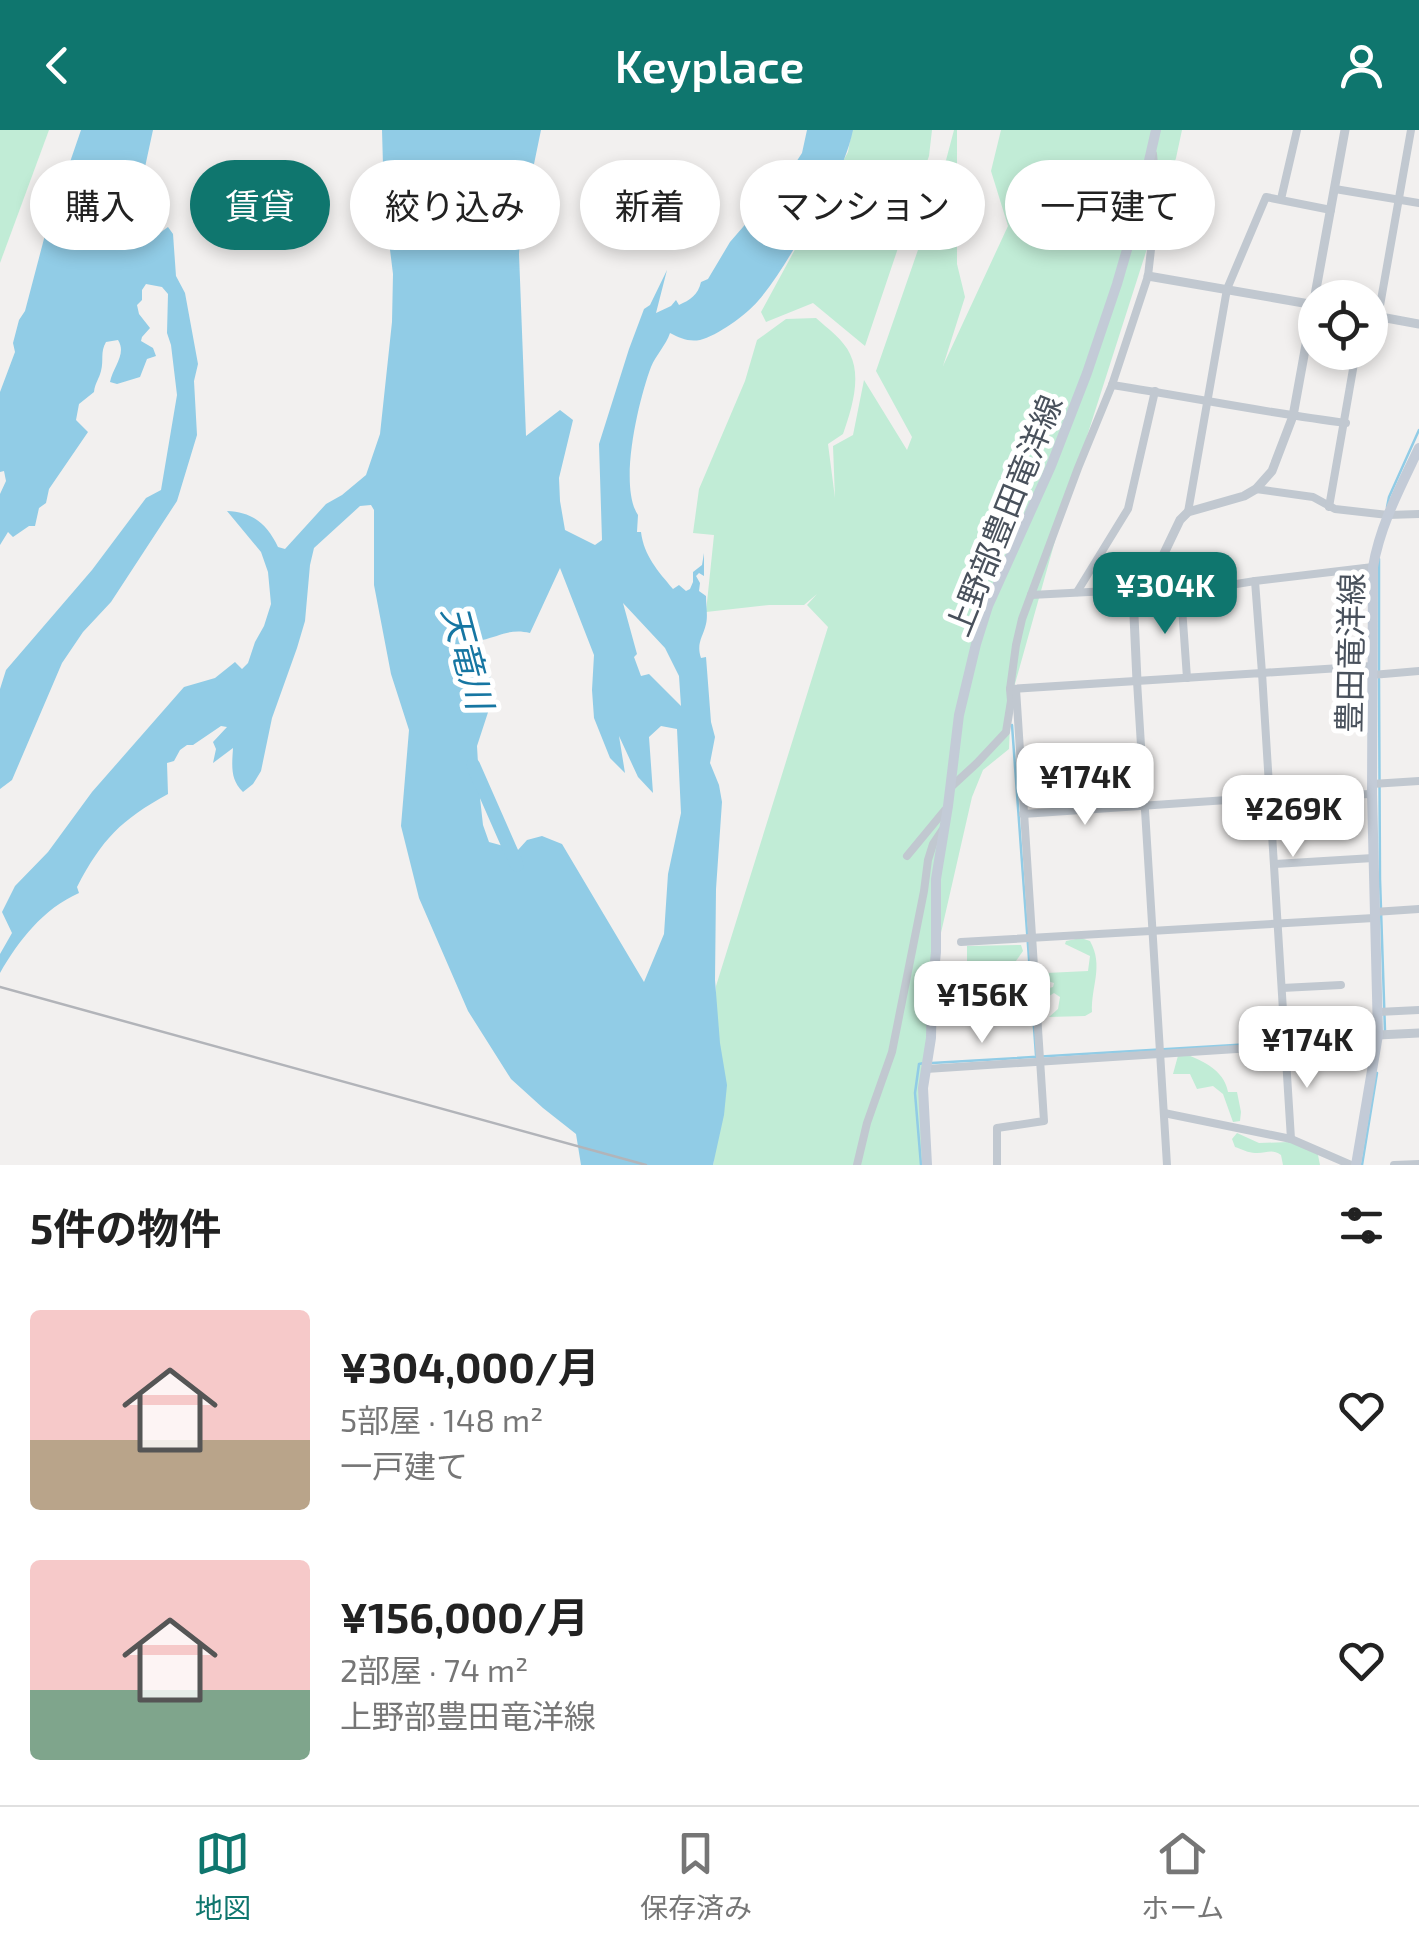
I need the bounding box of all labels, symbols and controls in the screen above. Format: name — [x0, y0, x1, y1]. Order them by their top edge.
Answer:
icon: back — [30, 38, 85, 93]
text: Keyplace — [615, 38, 804, 92]
icon: person — [1334, 38, 1389, 93]
chip: 購入 — [30, 160, 170, 250]
chip: 賃貸 — [190, 160, 330, 250]
chip: 絞り込み — [350, 160, 560, 250]
chip: 新着 — [580, 160, 720, 250]
chip: マンション — [740, 160, 985, 250]
chip: 一戸建て — [1005, 160, 1215, 250]
map controls — [1298, 280, 1388, 370]
button: locate — [1298, 280, 1388, 370]
street label: 上野部豊田竜洋線 — [937, 389, 1069, 641]
pin: ¥304K — [1095, 552, 1235, 637]
text: ¥304K — [1115, 565, 1215, 603]
street label: 豊田竜洋線 — [1329, 573, 1369, 733]
water label: 天竜川 — [435, 601, 504, 717]
pin: ¥174K — [1015, 743, 1155, 828]
text: ¥174K — [1039, 756, 1131, 794]
pin: ¥269K — [1223, 775, 1363, 860]
text: ¥269K — [1244, 788, 1342, 826]
pin: ¥156K — [912, 961, 1052, 1046]
text: ¥156K — [936, 974, 1028, 1012]
pin: ¥174K — [1237, 1006, 1377, 1091]
text: ¥174K — [1261, 1019, 1353, 1057]
icon: filters — [1334, 1198, 1389, 1253]
text: 5件の物件 — [30, 1202, 221, 1252]
text: ¥304,000/月 — [340, 1341, 600, 1391]
icon: home — [110, 1350, 230, 1470]
icon: heart — [1334, 1383, 1389, 1438]
text: 5部屋 · 148 m² — [340, 1400, 543, 1438]
text: 一戸建て — [340, 1446, 468, 1484]
text: ¥156,000/月 — [340, 1591, 589, 1641]
icon: home — [110, 1600, 230, 1720]
icon: heart — [1334, 1633, 1389, 1688]
text: 2部屋 · 74 m² — [340, 1650, 528, 1688]
text: 上野部豊田竜洋線 — [340, 1696, 596, 1734]
tab: 地図 — [195, 1826, 251, 1926]
tab: 保存済み — [640, 1826, 752, 1926]
tab: ホーム — [1141, 1826, 1224, 1926]

